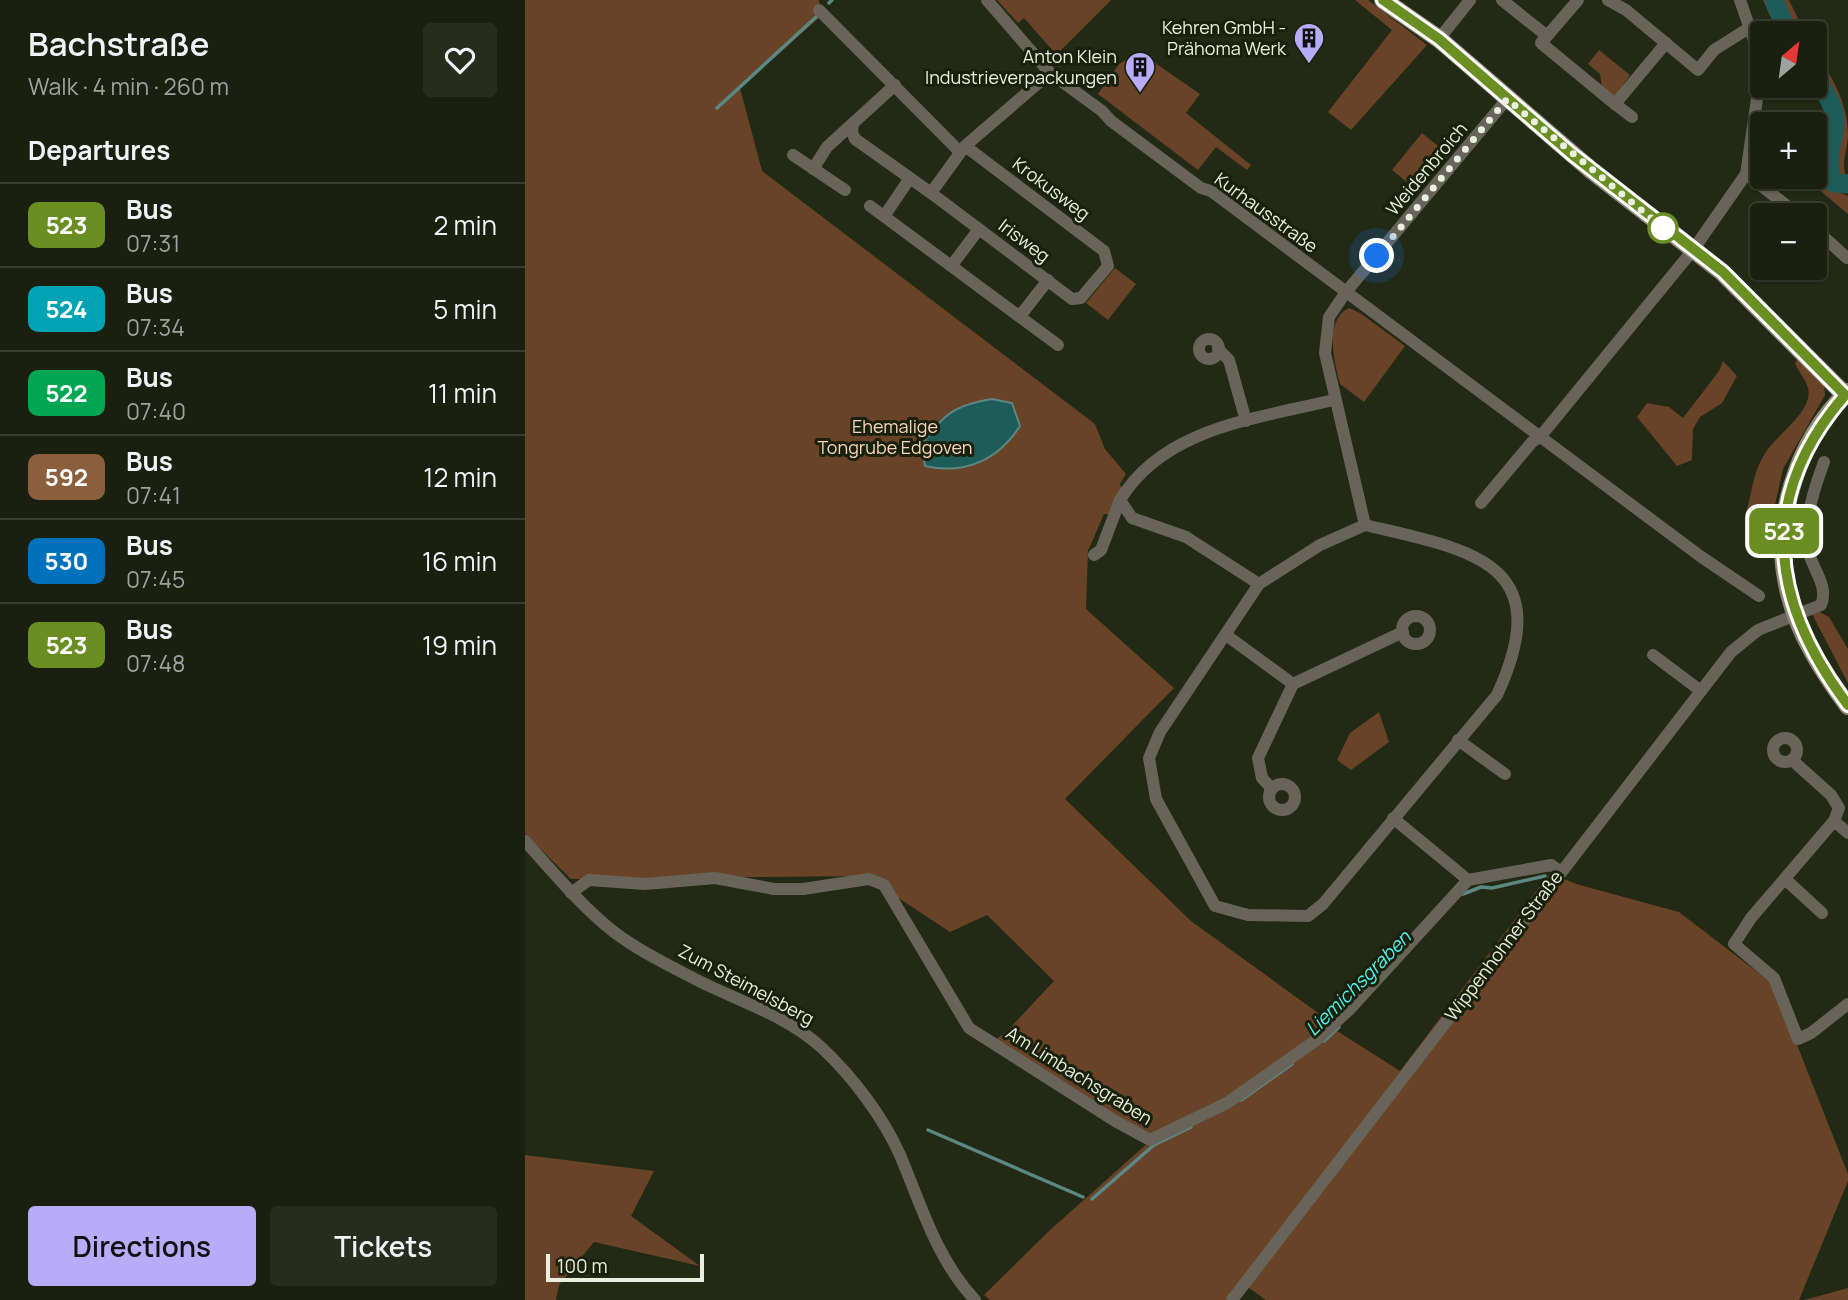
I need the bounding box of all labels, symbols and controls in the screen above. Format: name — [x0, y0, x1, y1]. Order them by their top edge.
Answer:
place label: Kehren GmbH - Prähoma Werk — [1162, 15, 1287, 60]
text: Bachstraße — [28, 21, 209, 66]
building icon: Kehren GmbH - Prähoma Werk — [1292, 21, 1326, 65]
north arrow — [1750, 21, 1827, 98]
map controls — [1750, 21, 1827, 280]
button: heart — [423, 23, 497, 97]
place label: Anton Klein Industrieverpackungen — [925, 44, 1117, 89]
building icon: Anton Klein Industrieverpackungen — [1123, 50, 1157, 94]
text: Walk · 4 min · 260 m — [28, 70, 229, 102]
button: + — [1750, 112, 1827, 189]
street label: Weidenbroich — [1380, 117, 1472, 220]
text: Departures — [28, 132, 170, 168]
street label: Krokusweg — [1008, 151, 1095, 225]
street label: Kurhausstraße — [1210, 167, 1323, 258]
text: Bus — [126, 191, 173, 227]
button: − — [1750, 203, 1827, 280]
text: 2 min — [433, 207, 497, 243]
text: 523 — [46, 208, 87, 241]
street label: Irisweg — [994, 213, 1055, 267]
unlabelled marker — [1648, 213, 1678, 243]
text: 07:31 — [126, 227, 180, 259]
your location — [1359, 238, 1394, 273]
text: Bus — [126, 275, 173, 311]
text: 5 min — [433, 291, 497, 327]
text: 524 — [46, 292, 87, 325]
text: 07:34 — [126, 311, 185, 343]
text: Bus — [126, 359, 173, 395]
text: 11 min — [428, 375, 497, 411]
text: 522 — [45, 376, 88, 409]
text: 07:40 — [126, 395, 186, 427]
park label: Ehemalige Tongrube Edgoven — [818, 414, 972, 459]
text: Bus — [126, 443, 173, 479]
text: 12 min — [423, 459, 497, 495]
text: 592 — [45, 460, 88, 493]
text: 07:41 — [126, 479, 181, 511]
line badge: 523 — [1744, 508, 1824, 554]
text: 523 — [1763, 514, 1805, 547]
text: Bus — [126, 527, 173, 563]
text: 16 min — [422, 543, 497, 579]
text: 530 — [45, 544, 88, 577]
text: 07:45 — [126, 563, 185, 595]
text: Bus — [126, 611, 173, 647]
text: 19 min — [422, 627, 497, 663]
text: 523 — [46, 628, 87, 661]
text: 07:48 — [126, 647, 185, 679]
street label: Wippenhohner Straße — [1439, 866, 1568, 1025]
water label: Liemichsgraben — [1300, 924, 1417, 1041]
street label: Zum Steimelsberg — [674, 938, 819, 1030]
street label: Am Limbachsgraben — [1002, 1020, 1157, 1130]
button: Directions — [28, 1206, 256, 1286]
button: Tickets — [270, 1206, 497, 1286]
scale bar — [546, 1251, 703, 1283]
text: 100 m — [557, 1253, 608, 1279]

